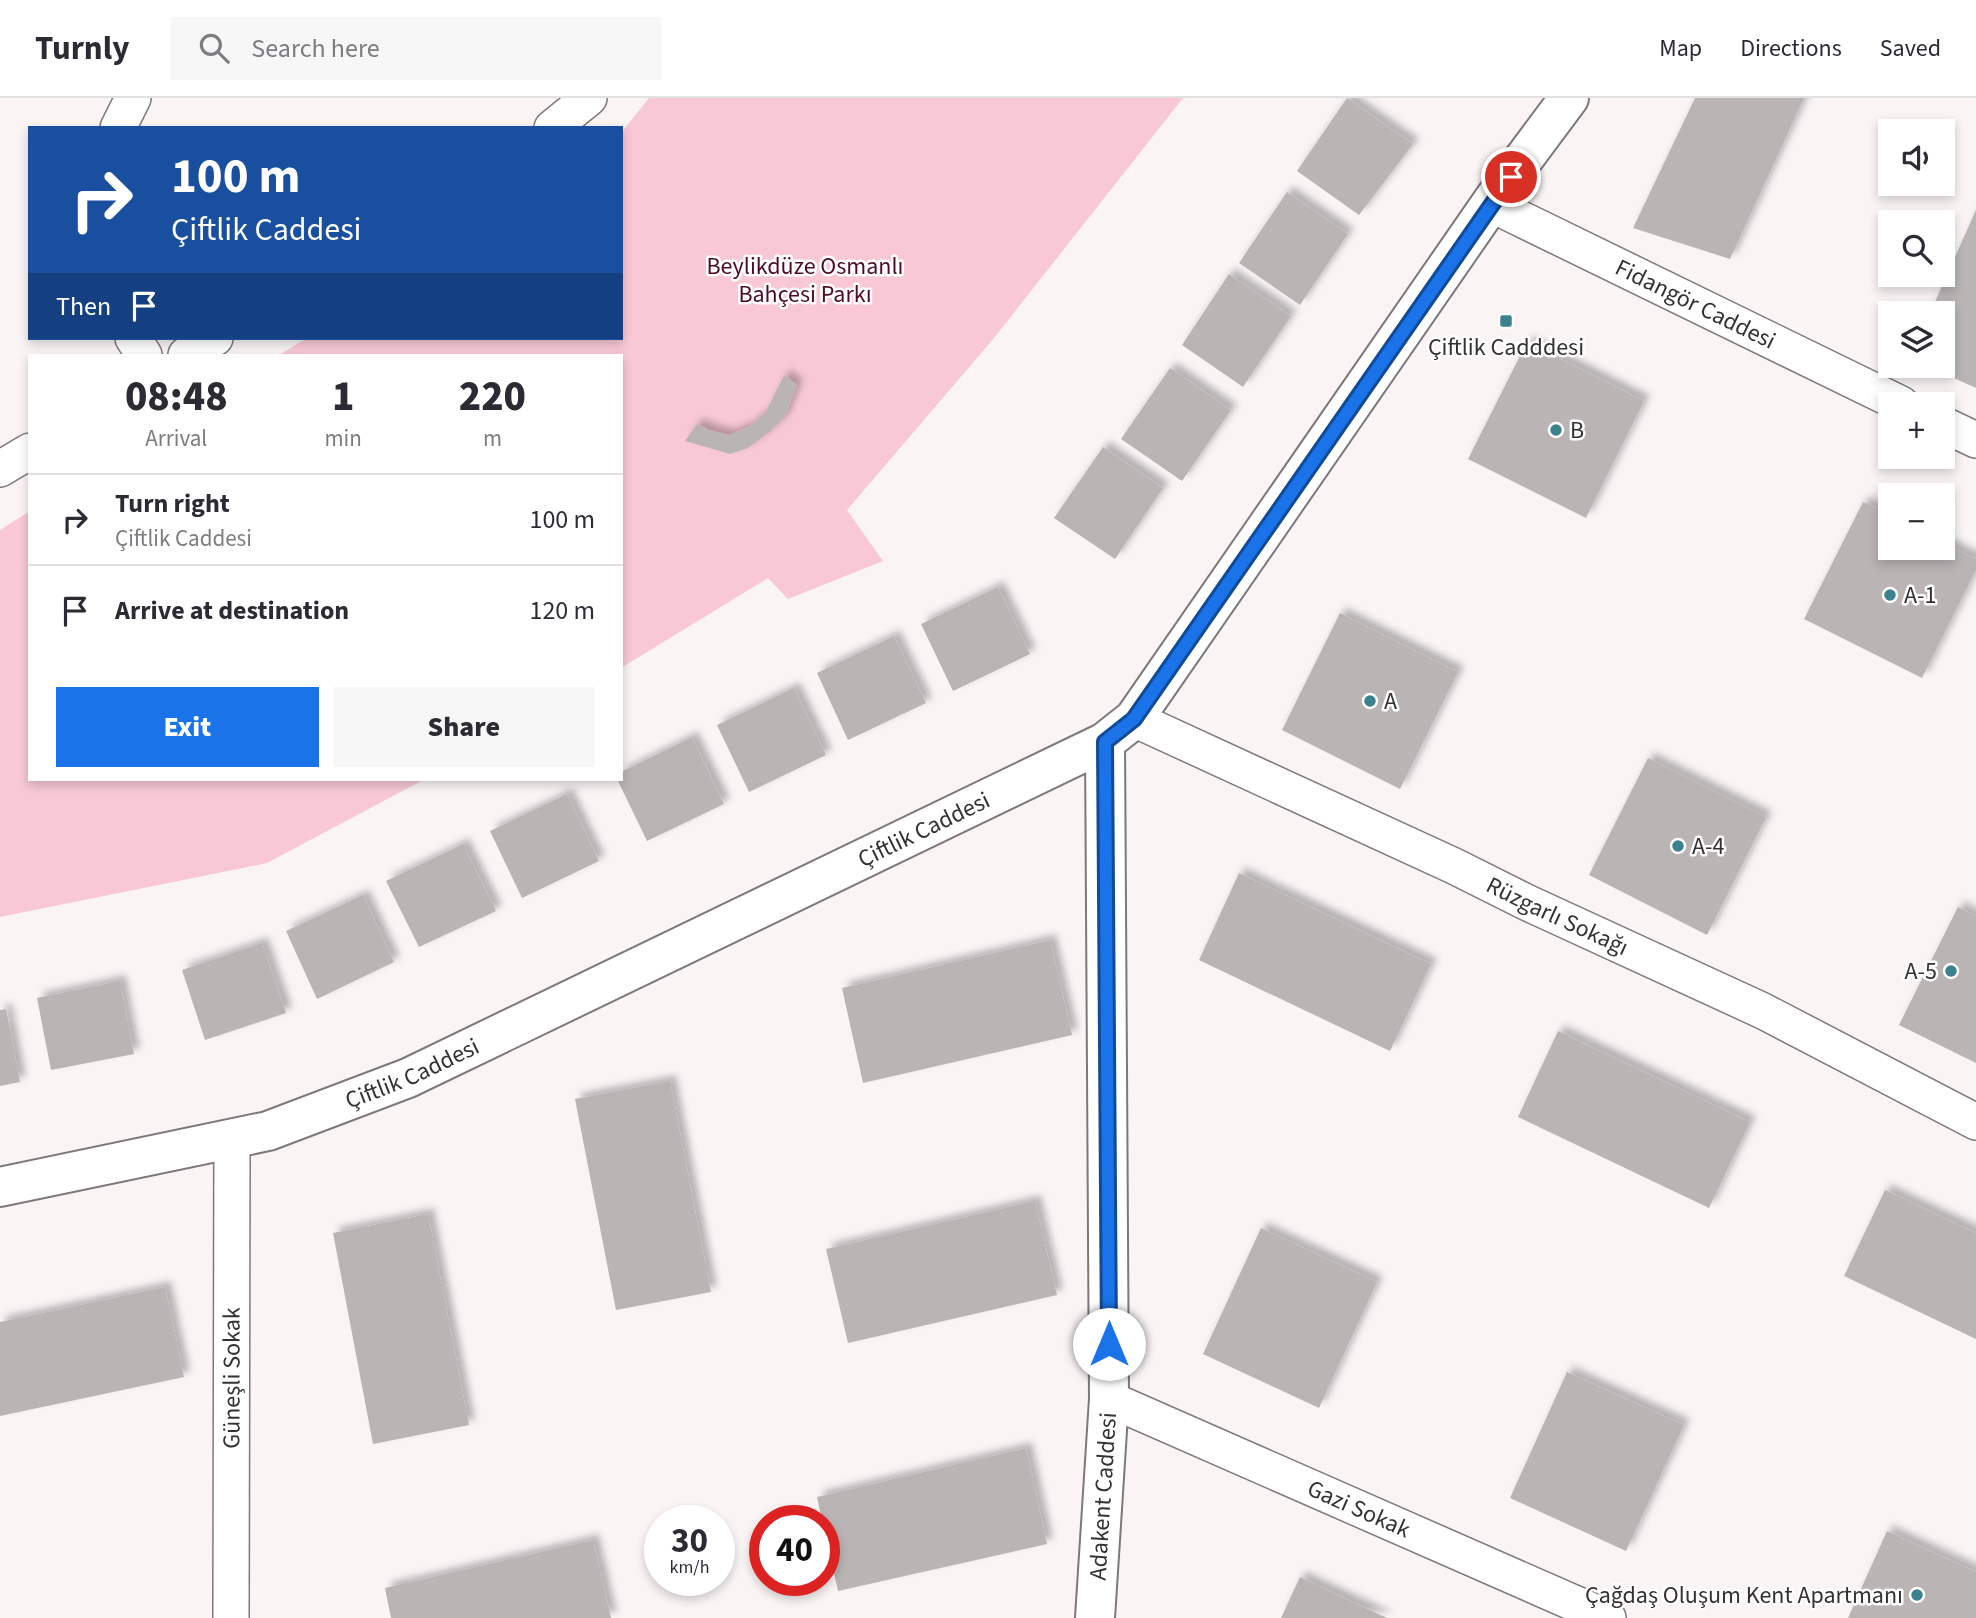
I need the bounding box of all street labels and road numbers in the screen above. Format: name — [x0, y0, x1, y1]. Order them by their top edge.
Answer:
street label: Fidangör Caddesi — [1609, 250, 1782, 358]
street label: Çiftlik Caddesi — [852, 783, 996, 877]
street label: Rüzgarlı Sokağı — [1480, 868, 1634, 965]
street label: Çiftlik Caddesi — [340, 1029, 485, 1118]
street label: Güneşli Sokak — [214, 1307, 250, 1449]
street label: Adakent Caddesi — [1080, 1411, 1126, 1581]
street label: Gazi Sokak — [1302, 1471, 1416, 1547]

